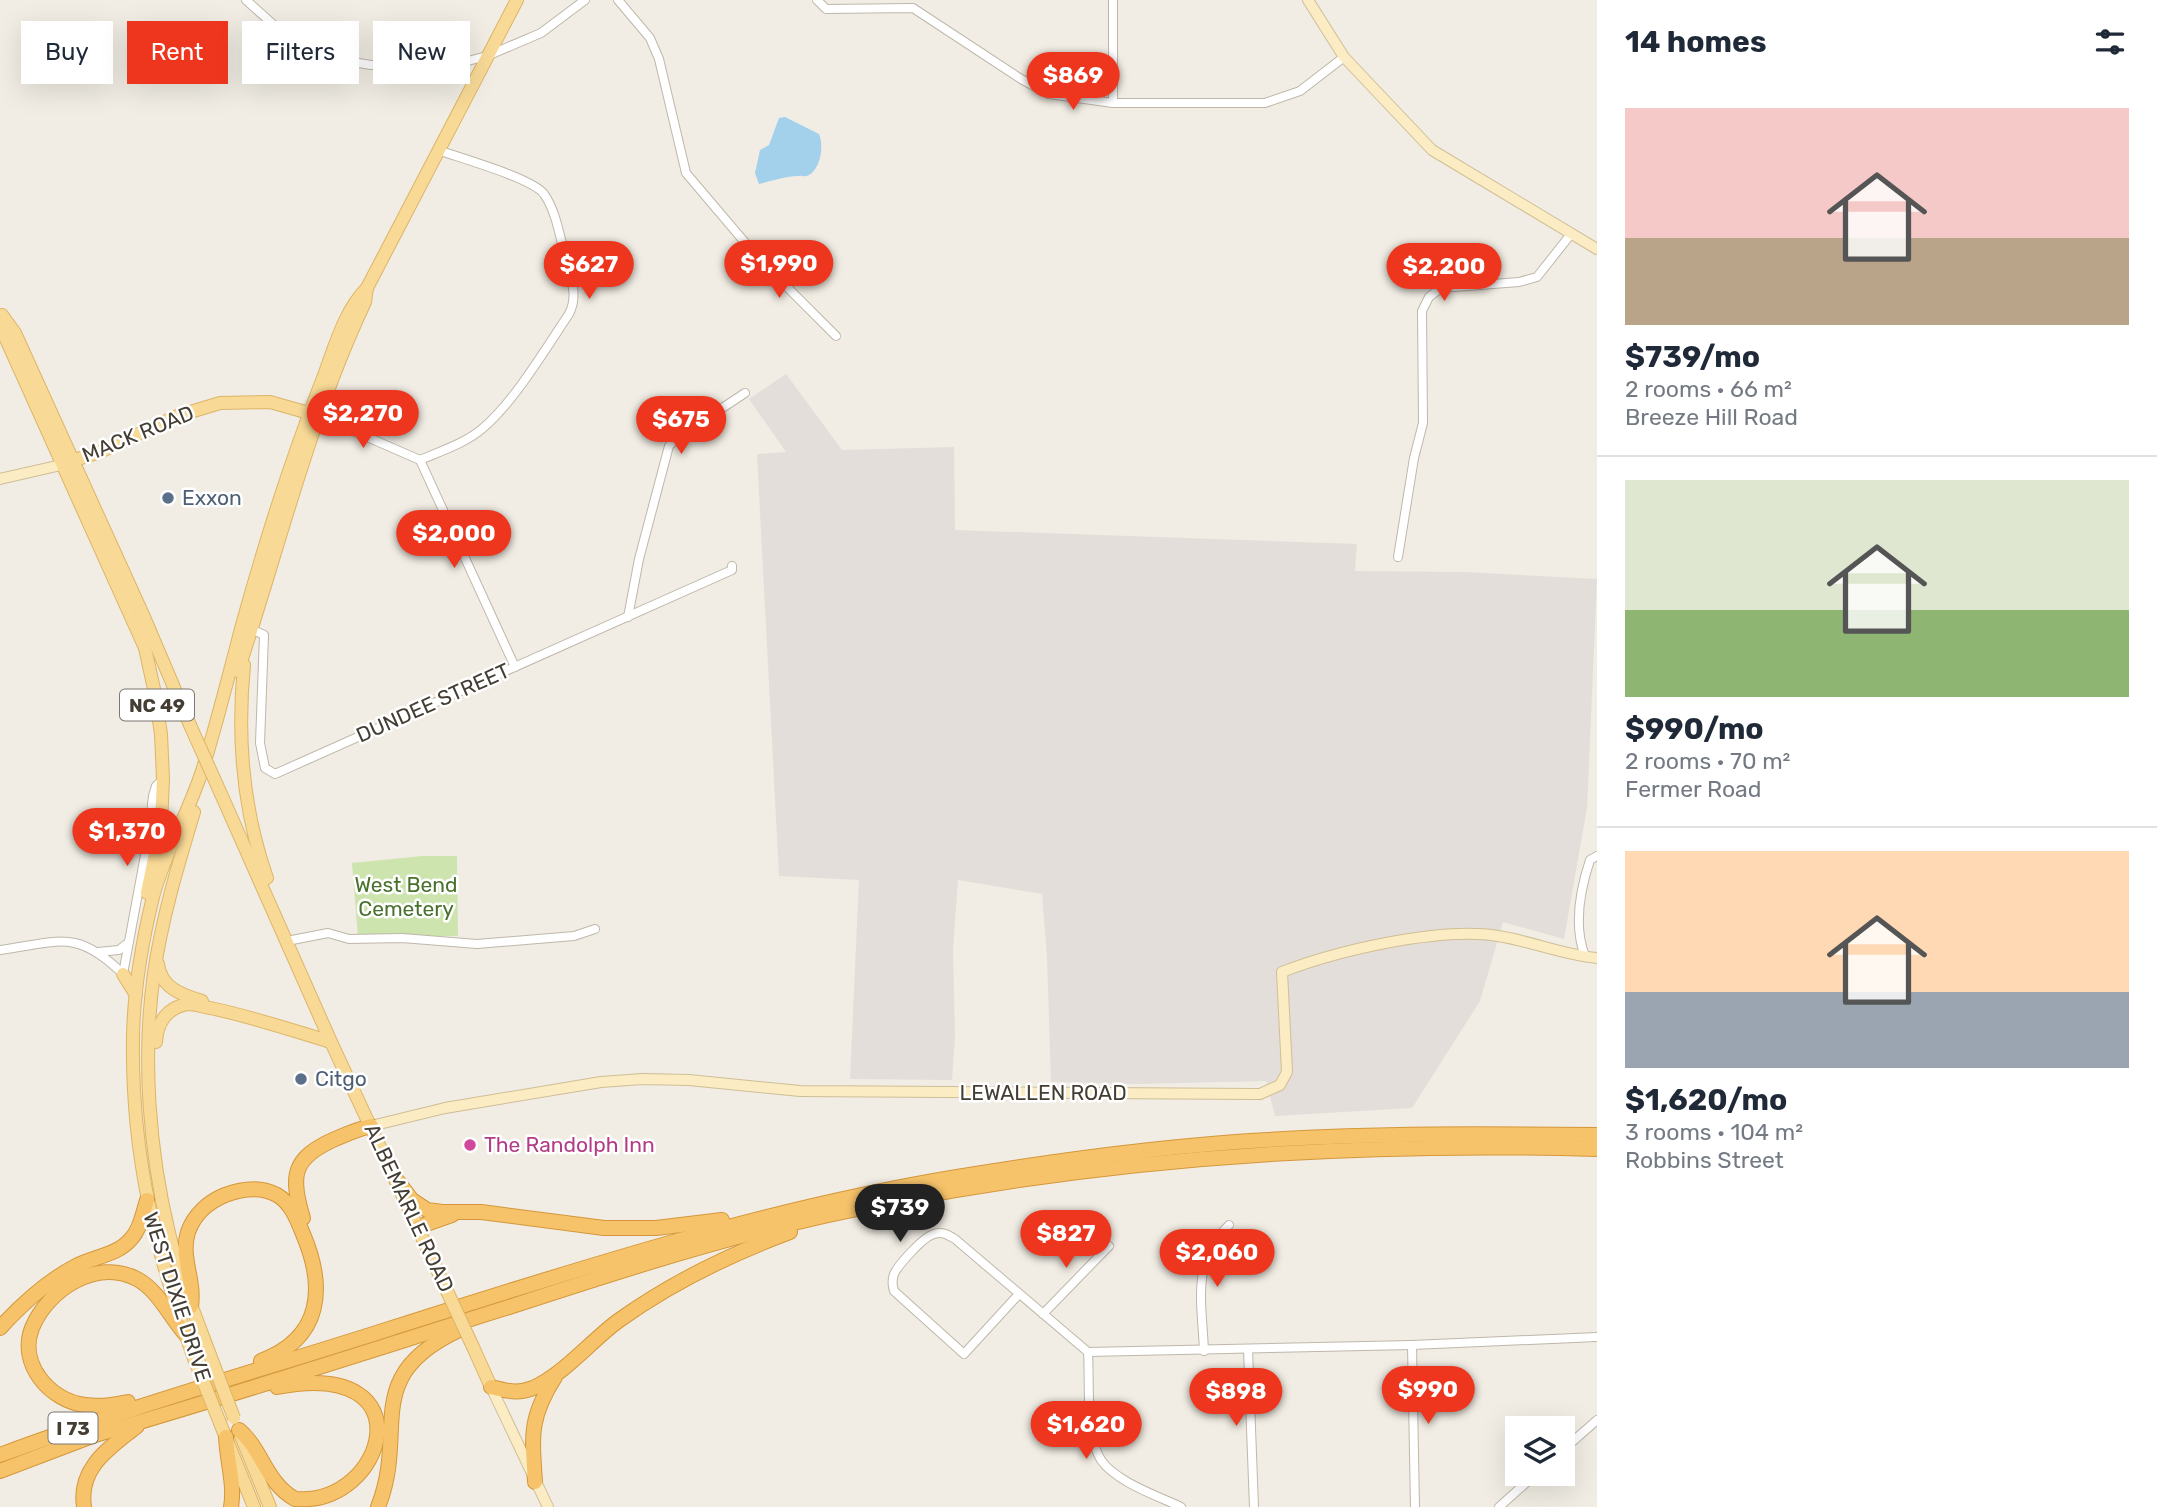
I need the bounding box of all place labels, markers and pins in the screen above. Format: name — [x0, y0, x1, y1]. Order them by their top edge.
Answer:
pin: $869 — [1032, 52, 1114, 112]
pin: $1,990 — [722, 240, 836, 300]
pin: $627 — [548, 242, 630, 301]
pin: $2,200 — [1387, 244, 1501, 303]
pin: $2,270 — [306, 391, 420, 450]
pin: $675 — [640, 396, 722, 456]
place label: Exxon — [182, 485, 242, 510]
marker: Exxon — [160, 490, 176, 506]
pin: $2,000 — [397, 510, 511, 570]
pin: $1,370 — [70, 808, 184, 868]
place label: Citgo — [315, 1066, 367, 1091]
marker: Citgo — [293, 1071, 309, 1087]
place label: The Randolph Inn — [484, 1132, 655, 1157]
marker: The Randolph Inn — [462, 1137, 478, 1153]
pin: $739 — [859, 1184, 941, 1244]
pin: $827 — [1025, 1210, 1107, 1270]
pin: $2,060 — [1160, 1230, 1274, 1289]
pin: $990 — [1387, 1366, 1469, 1426]
pin: $898 — [1195, 1368, 1277, 1428]
pin: $1,620 — [1029, 1402, 1143, 1461]

